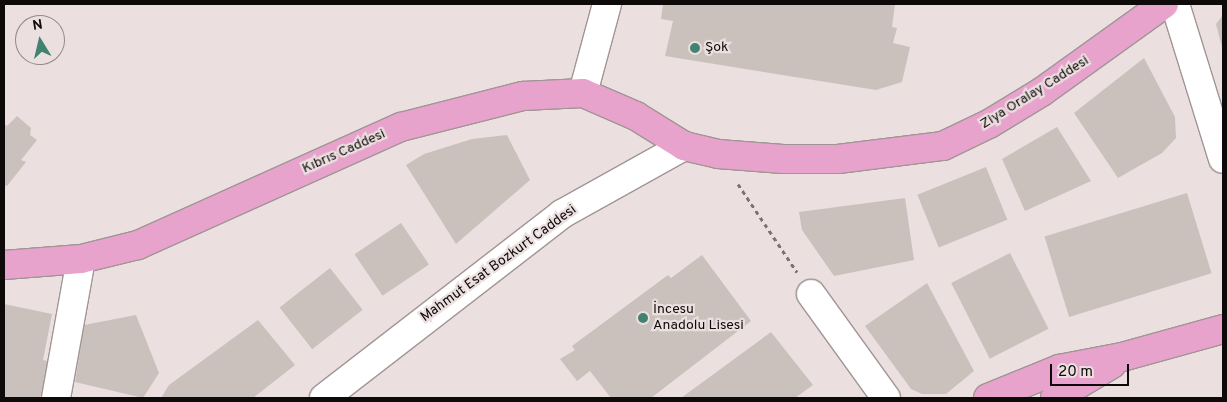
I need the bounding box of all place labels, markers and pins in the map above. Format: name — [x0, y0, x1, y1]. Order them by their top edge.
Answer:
place label: Şok — [705, 40, 728, 56]
marker: Şok — [689, 42, 701, 54]
place label: İncesu Anadolu Lisesi — [653, 302, 744, 334]
marker: İncesu Anadolu Lisesi — [637, 312, 649, 324]

